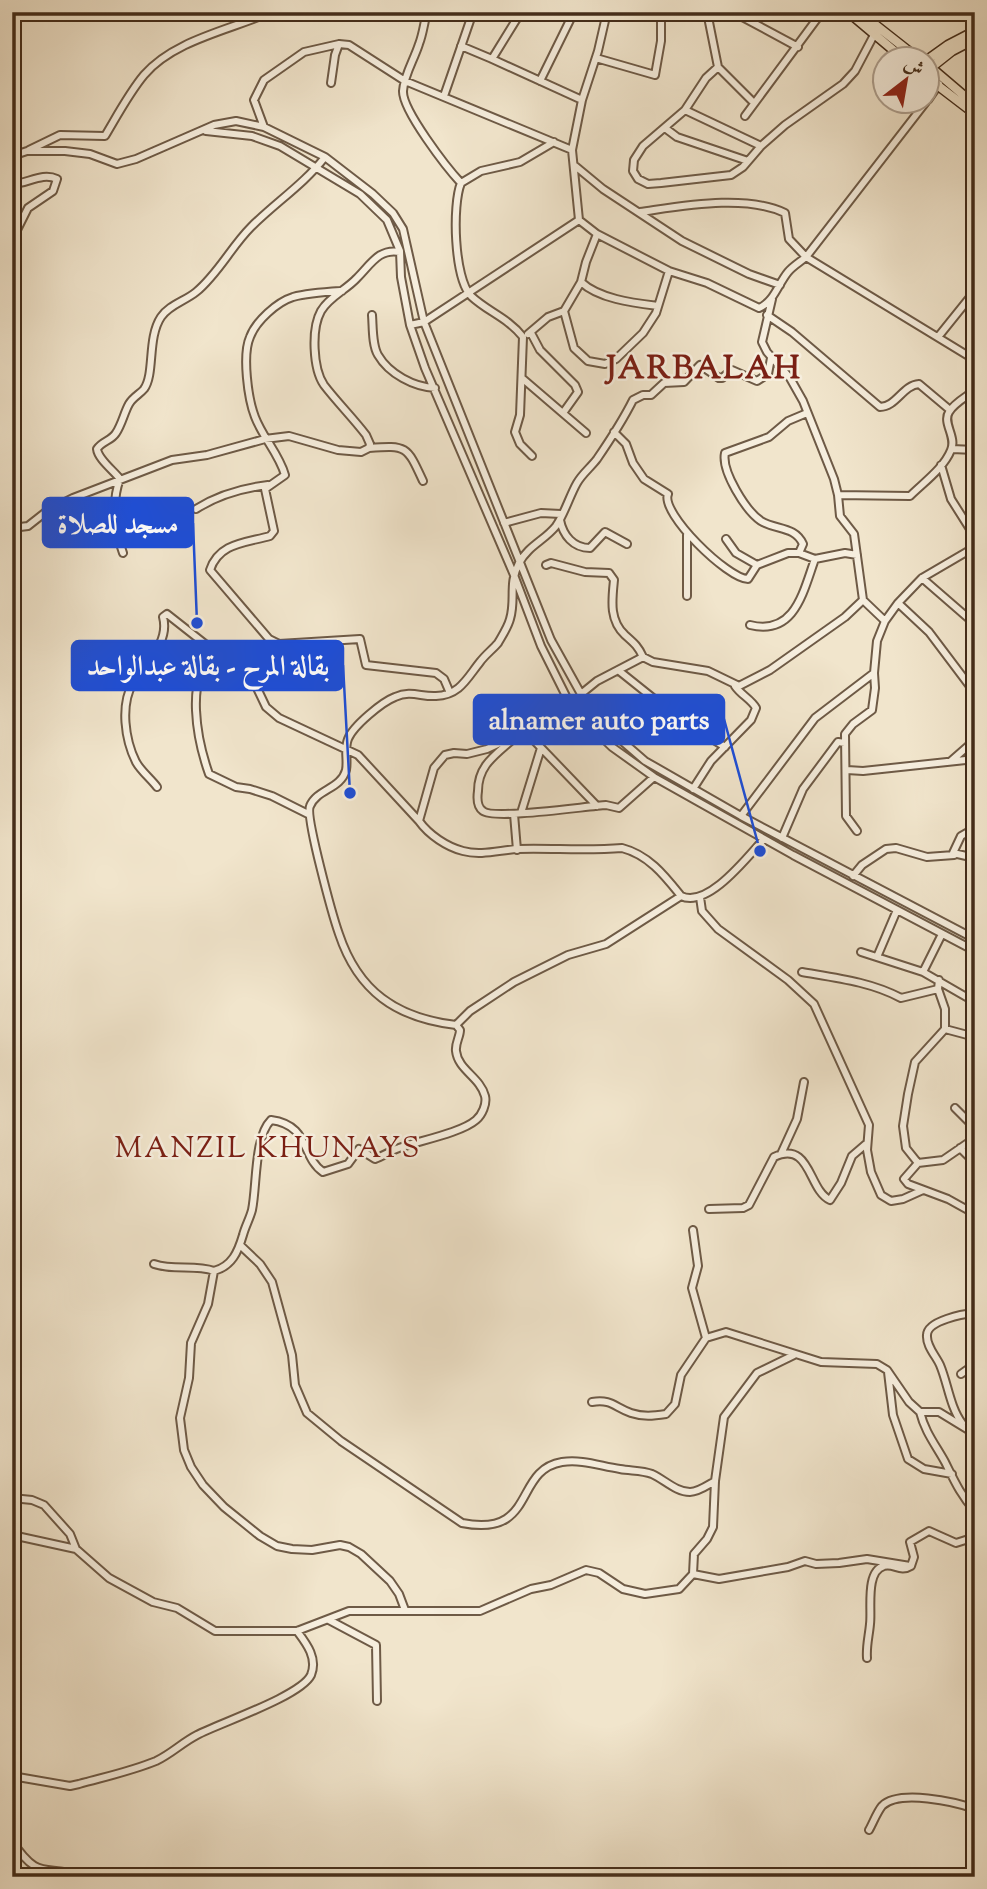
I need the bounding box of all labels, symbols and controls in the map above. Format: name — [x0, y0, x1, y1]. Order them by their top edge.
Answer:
north arrow — [872, 46, 942, 116]
text: ش — [898, 51, 929, 84]
district label: JARBALAH — [603, 346, 802, 394]
callout: مسجد للصلاة — [43, 498, 193, 547]
text: مسجد للصلاة — [57, 506, 179, 546]
callout: بقالة المرح - بقالة عبدالواحد — [72, 641, 343, 690]
text: بقالة المرح - بقالة عبدالواحد — [87, 648, 329, 691]
callout: alnamer auto parts — [474, 695, 724, 744]
text: alnamer auto parts — [488, 702, 710, 742]
district label: MANZIL KHUNAYS — [115, 1128, 421, 1171]

